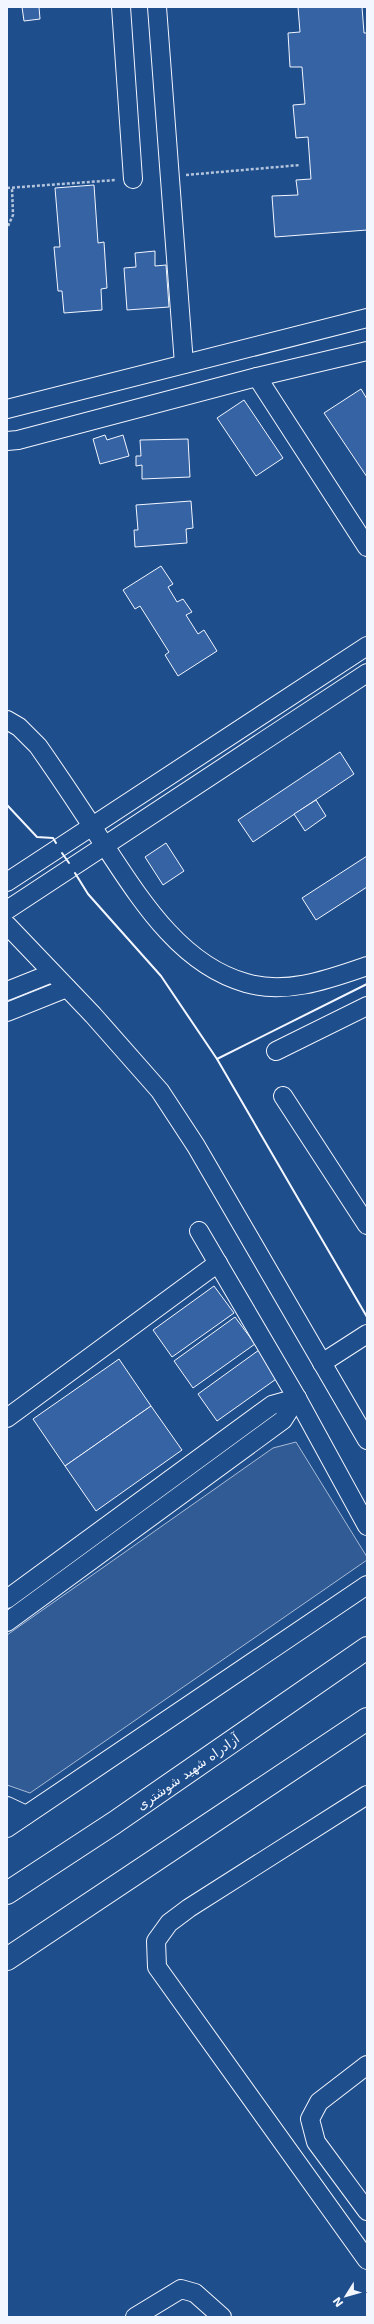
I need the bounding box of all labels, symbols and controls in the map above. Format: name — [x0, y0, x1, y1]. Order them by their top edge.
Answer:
street label: آزادراه شهید شوشتری — [133, 1729, 244, 1814]
north arrow — [326, 2276, 366, 2316]
text: N — [330, 2294, 346, 2309]

